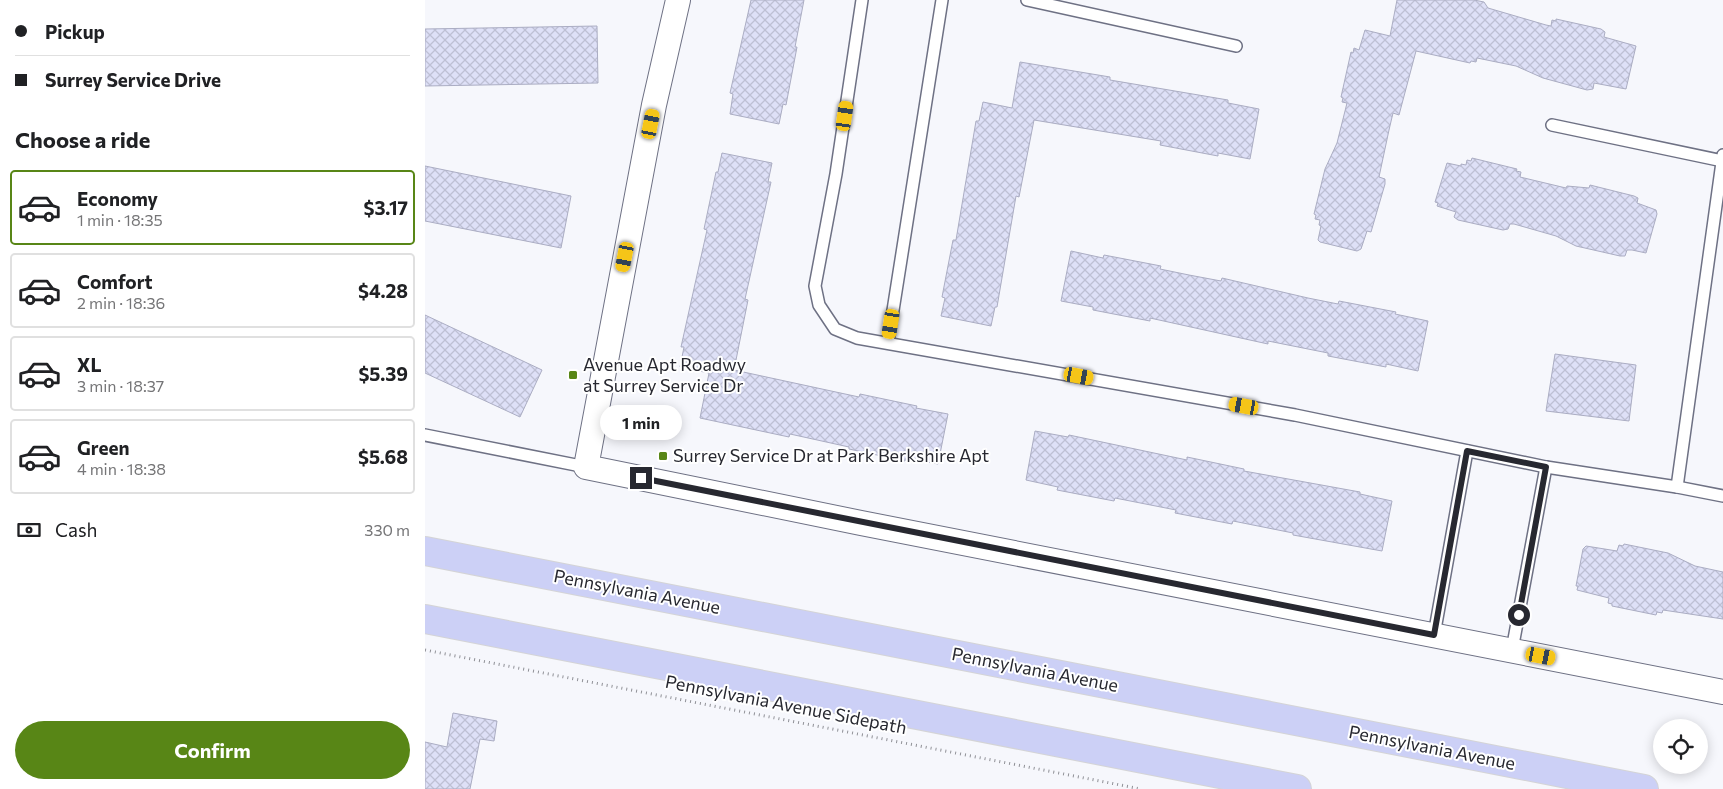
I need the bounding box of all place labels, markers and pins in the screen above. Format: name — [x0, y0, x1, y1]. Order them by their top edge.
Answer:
place label: Avenue Apt Roadwy at Surrey Service Dr — [583, 353, 746, 396]
marker: Avenue Apt Roadwy at Surrey Service Dr — [567, 369, 579, 381]
place label: Surrey Service Dr at Park Berkshire Apt — [673, 444, 989, 466]
marker: Surrey Service Dr at Park Berkshire Apt — [657, 450, 669, 462]

